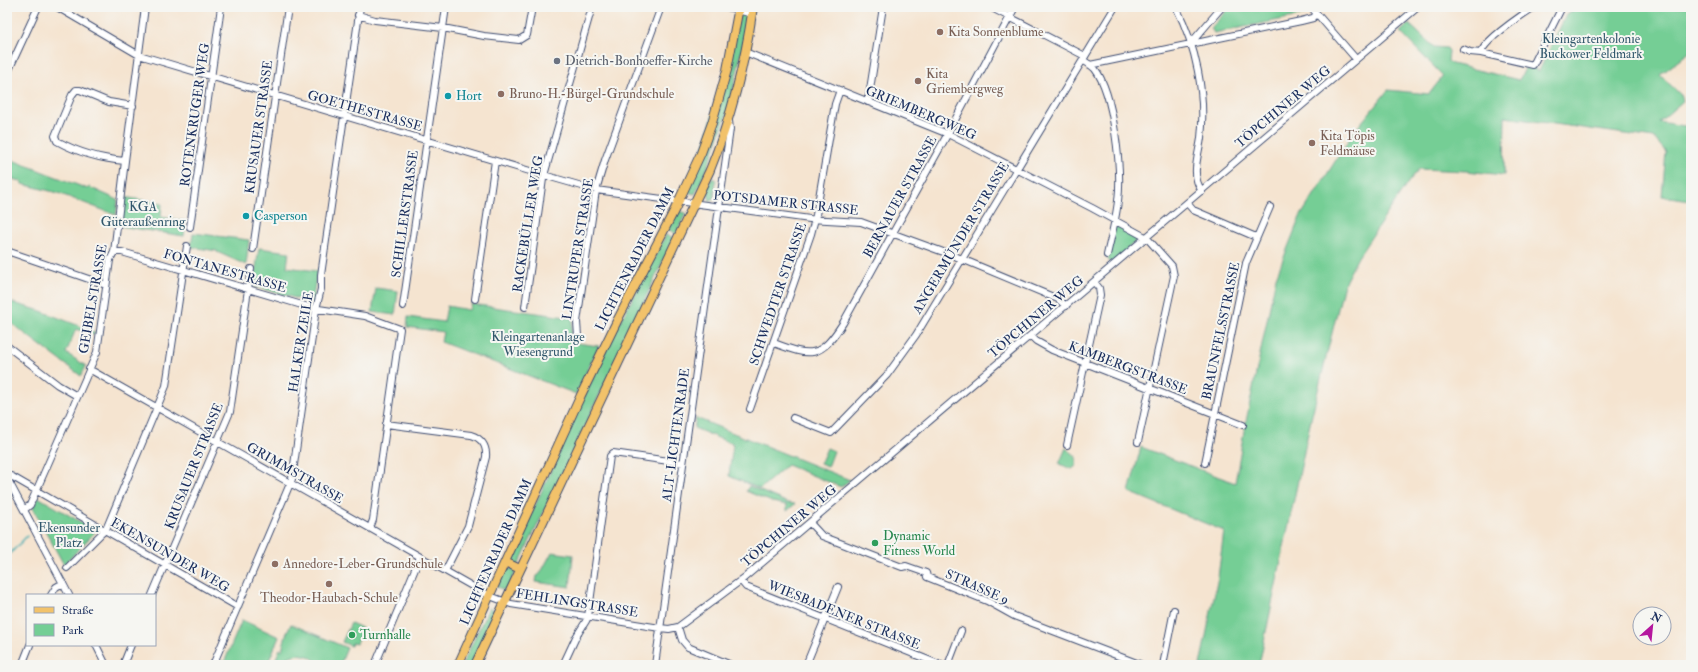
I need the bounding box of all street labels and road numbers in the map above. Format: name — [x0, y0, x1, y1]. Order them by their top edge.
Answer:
street label: ROTENKRUGER WEG — [177, 42, 213, 188]
street label: KRUSAUER STRASSE — [242, 59, 276, 195]
street label: TÖPCHINER WEG — [1232, 62, 1334, 152]
street label: GRIEMBERGWEG — [863, 82, 979, 144]
street label: GOETHESTRASSE — [306, 87, 424, 135]
street label: BERNAUER STRASSE — [860, 133, 940, 261]
street label: SCHILLERSTRASSE — [388, 149, 422, 279]
street label: RACKEBÜLLER WEG — [509, 154, 547, 294]
street label: ANGERMÜNDER STRASSE — [909, 159, 1013, 318]
street label: LINTRUPER STRASSE — [559, 177, 597, 321]
street label: LICHTENRADER DAMM — [592, 184, 678, 333]
street label: POTSDAMER STRASSE — [713, 187, 859, 219]
street label: SCHWEDTER STRASSE — [746, 221, 810, 367]
street label: GEIBELSTRASSE — [75, 243, 111, 355]
street label: FONTANESTRASSE — [162, 246, 288, 296]
street label: BRAUNFELSSTRASSE — [1199, 261, 1243, 401]
street label: TÖPCHINER WEG — [985, 272, 1087, 362]
street label: HALKER ZEILE — [285, 290, 317, 394]
street label: KAMBERGSTRASSE — [1066, 338, 1190, 398]
street label: ALT-LICHTENRADE — [659, 367, 693, 504]
street label: KRUSAUER STRASSE — [161, 401, 227, 531]
street label: GRIMMSTRASSE — [244, 439, 346, 507]
street label: LICHTENRADER DAMM — [456, 476, 536, 628]
street label: TÖPCHINER WEG — [738, 481, 840, 571]
street label: EKENSUNDER WEG — [108, 514, 232, 596]
street label: STRASSE 9 — [943, 566, 1011, 608]
street label: WIESBADENER STRASSE — [765, 577, 923, 653]
street label: FEHLINGSTRASSE — [515, 585, 639, 621]

